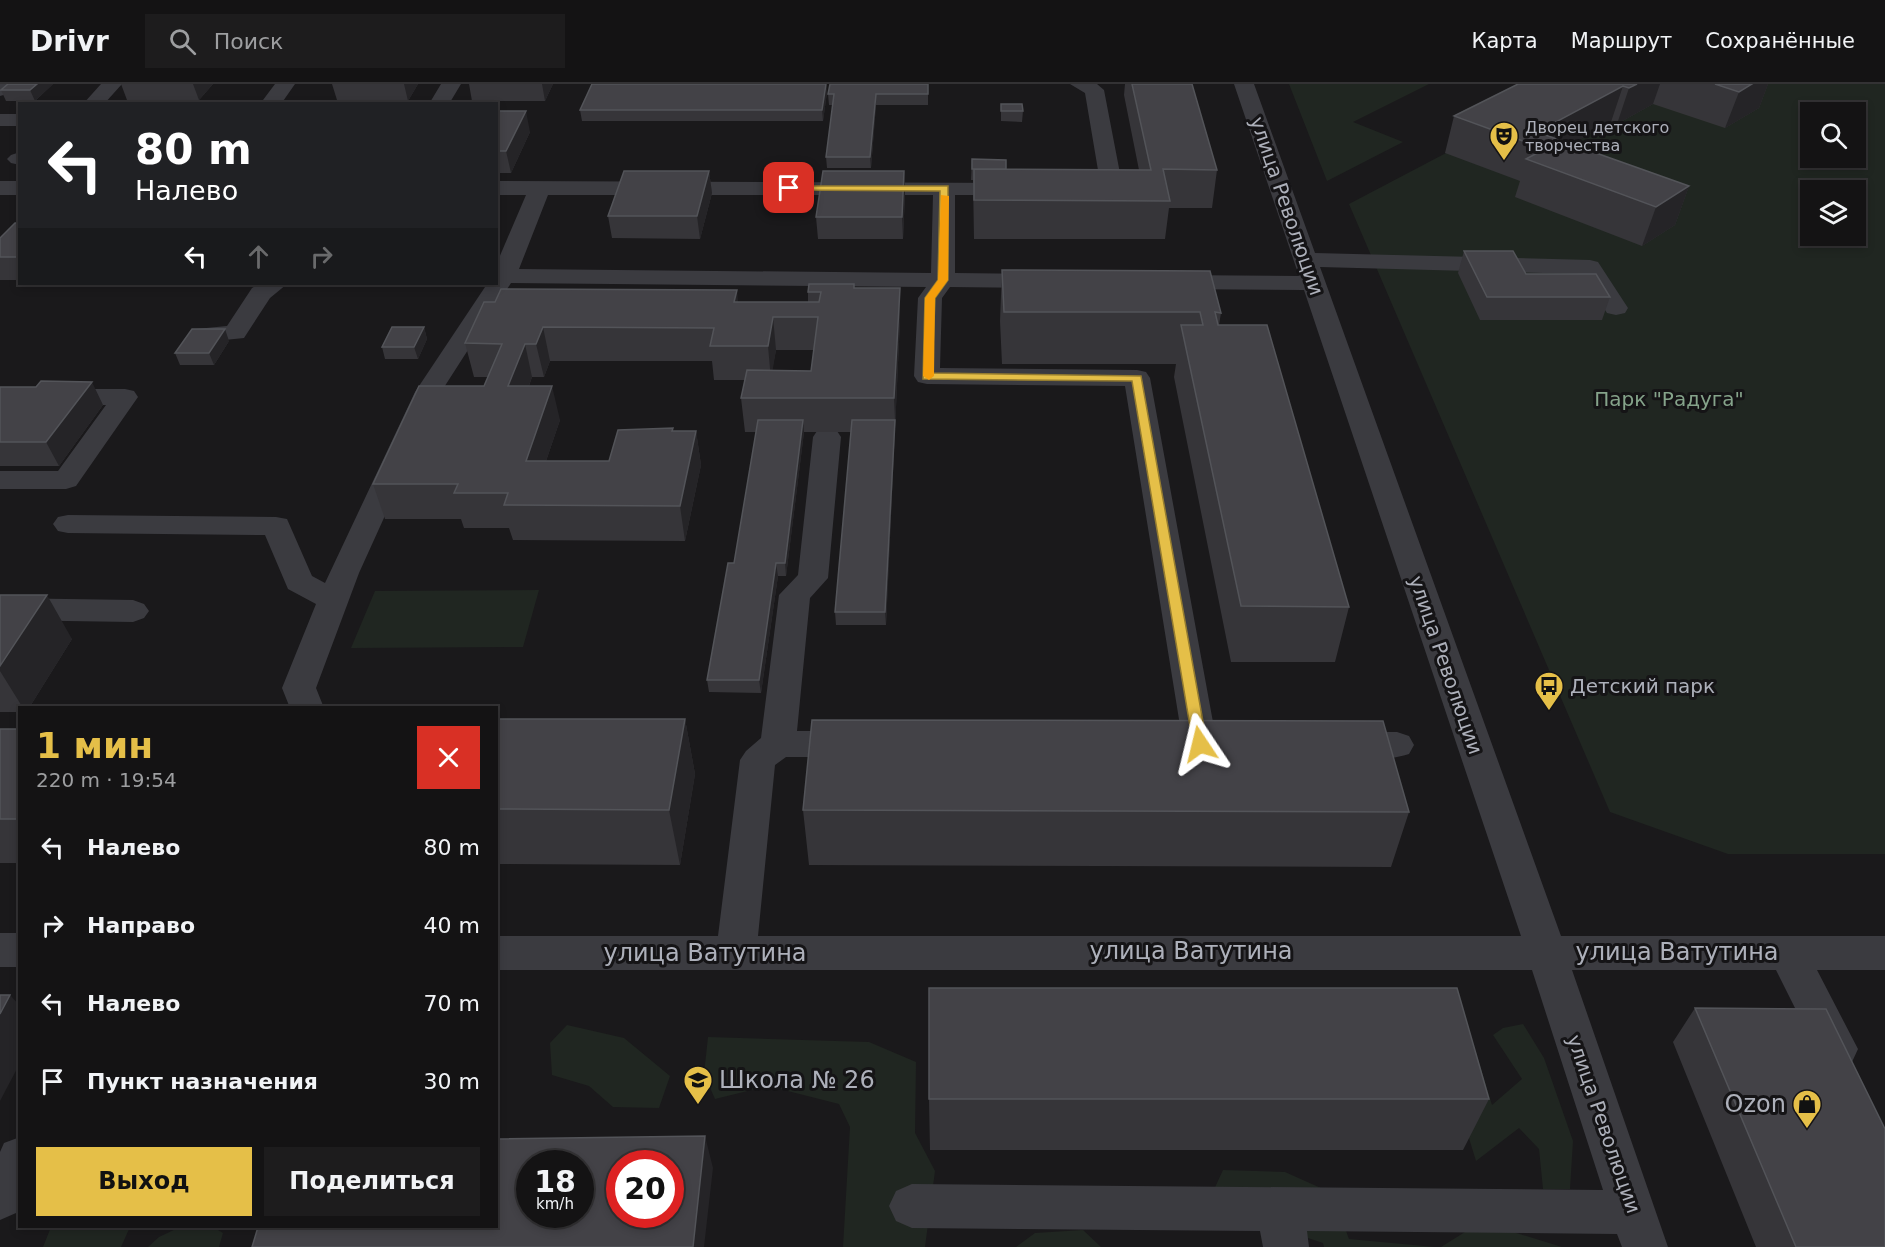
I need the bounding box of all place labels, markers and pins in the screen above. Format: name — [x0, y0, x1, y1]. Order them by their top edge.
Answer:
place label: Дворец детского творчества — [1525, 118, 1669, 155]
theatre icon: Дворец детского творчества — [1488, 120, 1520, 162]
pin — [763, 162, 814, 213]
bus stop icon: Детский парк — [1533, 670, 1565, 712]
place label: Детский парк — [1570, 674, 1715, 698]
school or university icon: Школа № 26 — [682, 1064, 714, 1106]
place label: Школа № 26 — [719, 1066, 875, 1094]
shop icon: Ozon — [1791, 1088, 1823, 1130]
place label: Ozon — [1725, 1090, 1786, 1118]

